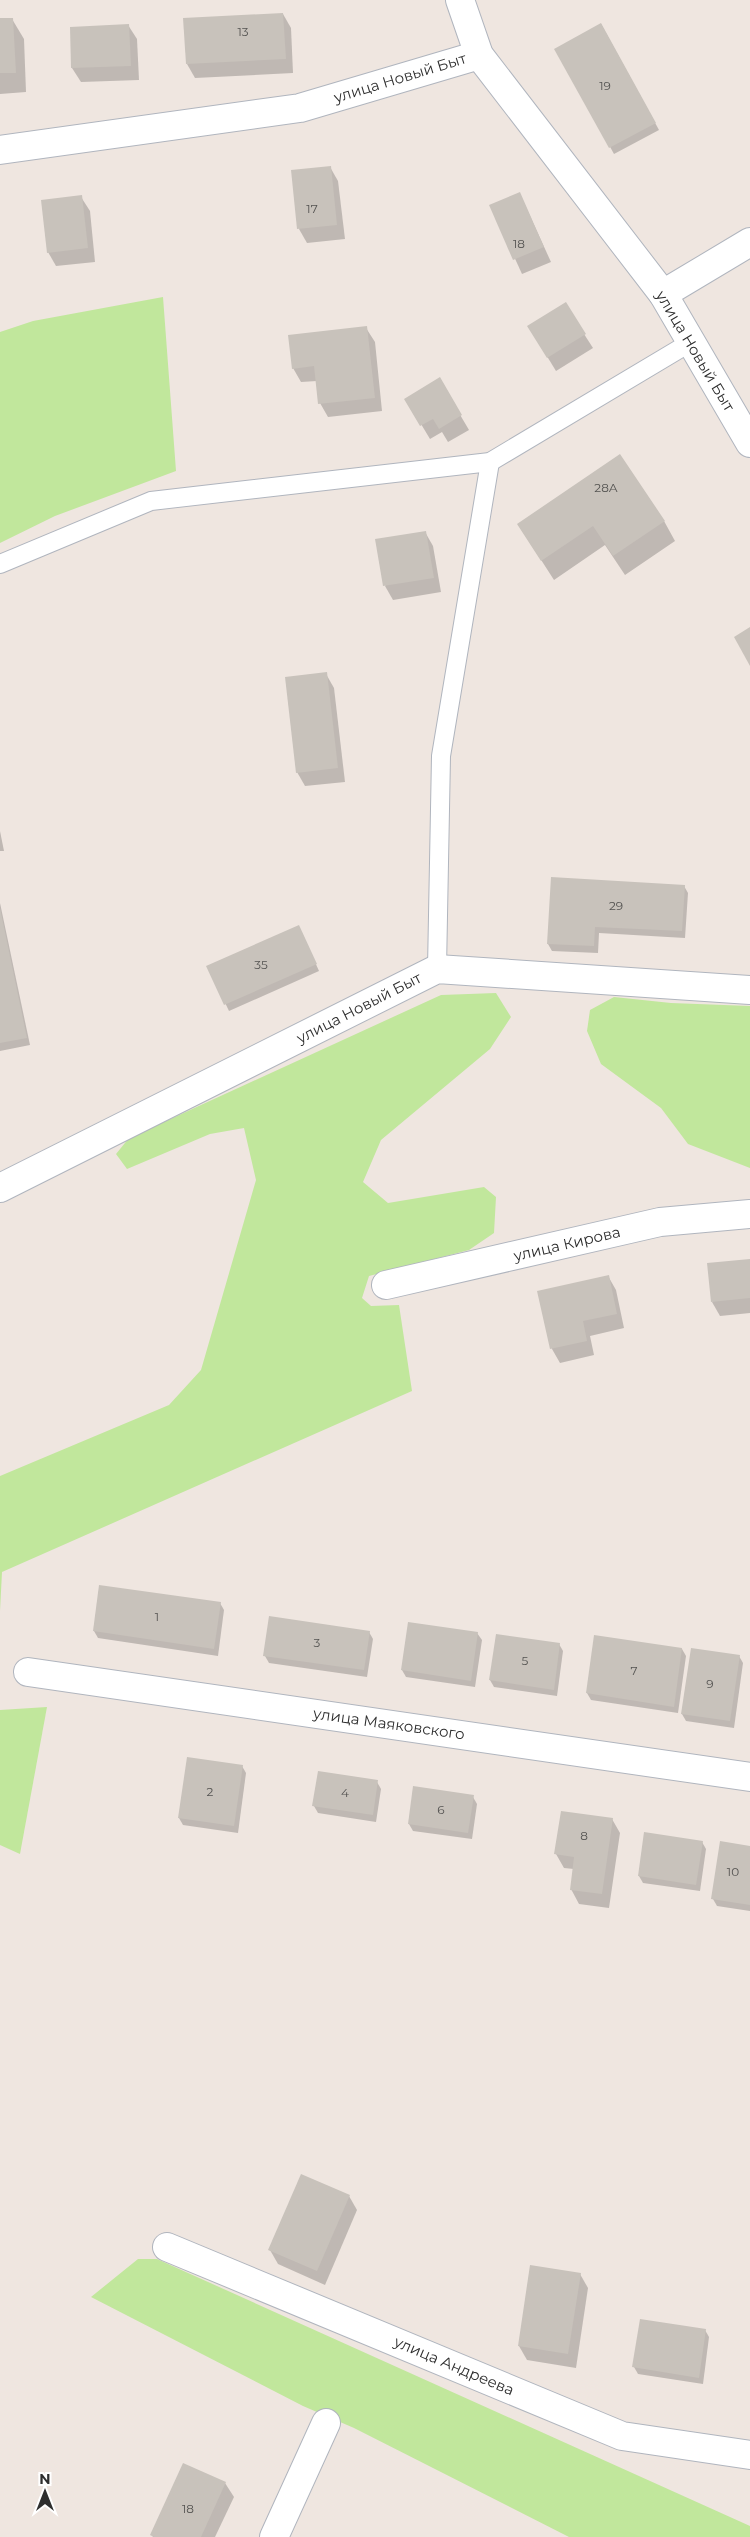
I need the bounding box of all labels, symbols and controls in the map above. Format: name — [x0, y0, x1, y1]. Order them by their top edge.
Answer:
house number: 13 — [237, 24, 249, 39]
street label: улица Новый Быт — [330, 48, 469, 107]
house number: 19 — [599, 78, 611, 93]
house number: 17 — [306, 201, 318, 216]
house number: 18 — [513, 236, 525, 251]
street label: улица Новый Быт — [651, 286, 739, 415]
house number: 28А — [594, 480, 618, 495]
house number: 29 — [609, 898, 623, 913]
house number: 35 — [254, 957, 268, 972]
street label: улица Новый Быт — [292, 967, 425, 1048]
street label: улица Кирова — [511, 1222, 622, 1265]
house number: 1 — [155, 1609, 159, 1624]
house number: 3 — [314, 1635, 321, 1650]
house number: 5 — [522, 1653, 529, 1668]
house number: 7 — [630, 1663, 638, 1678]
house number: 9 — [706, 1676, 714, 1691]
street label: улица Маяковского — [311, 1703, 466, 1744]
house number: 2 — [207, 1784, 214, 1799]
house number: 4 — [341, 1785, 349, 1800]
house number: 6 — [437, 1802, 445, 1817]
house number: 8 — [580, 1828, 588, 1843]
house number: 10 — [727, 1864, 739, 1879]
street label: улица Андреева — [390, 2331, 517, 2399]
north arrow — [20, 2467, 70, 2517]
text: N — [39, 2470, 51, 2488]
house number: 18 — [182, 2501, 194, 2516]

